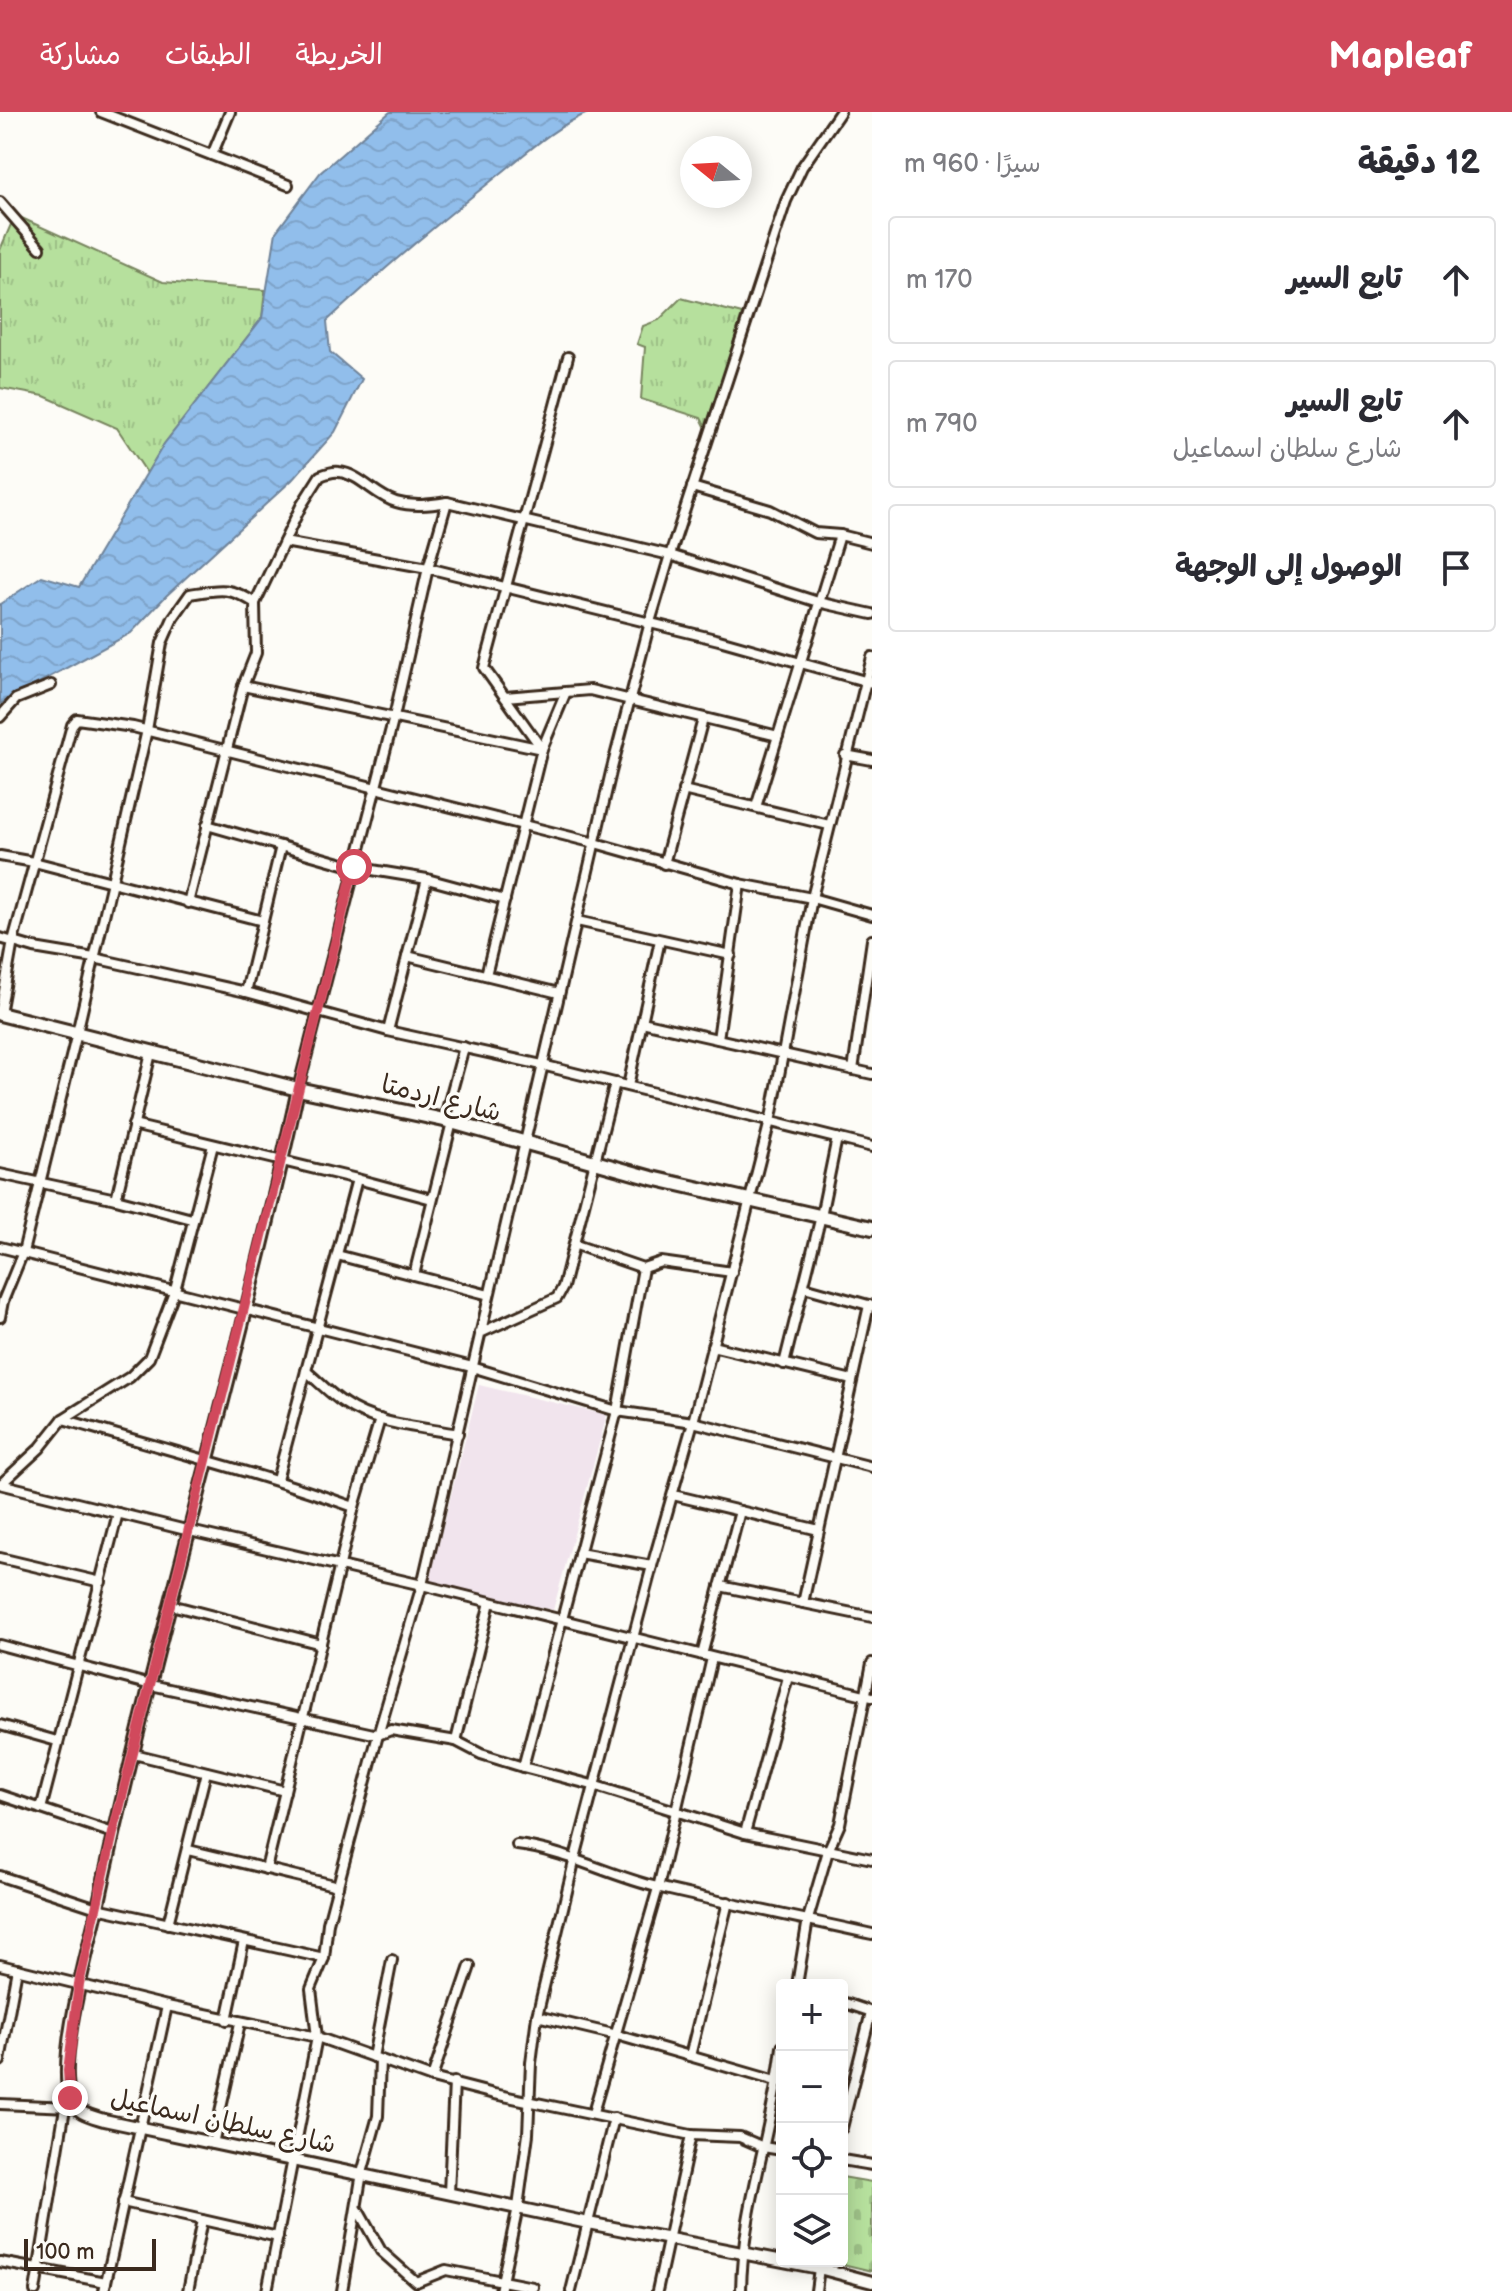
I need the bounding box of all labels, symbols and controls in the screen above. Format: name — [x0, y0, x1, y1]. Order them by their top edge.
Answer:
text: Mapleaf — [1328, 34, 1472, 79]
text: مشاركة — [40, 39, 121, 72]
text: الطبقات — [165, 39, 251, 72]
text: الخريطة — [295, 39, 383, 72]
north arrow — [680, 136, 752, 208]
text: 12 دقيقة — [1358, 142, 1480, 183]
text: سيرًا · 960 m — [904, 149, 1041, 180]
icon: ahead — [1434, 258, 1478, 302]
text: تابع السير — [1287, 261, 1402, 297]
text: 170 m — [906, 265, 973, 296]
text: تابع السير — [1287, 384, 1402, 420]
icon: ahead — [1434, 402, 1478, 446]
text: 790 m — [906, 409, 978, 440]
text: شارع سلطان اسماعيل — [1173, 434, 1402, 465]
icon: arrive — [1434, 546, 1478, 590]
text: الوصول إلى الوجهة — [1175, 549, 1402, 585]
route start — [336, 849, 372, 885]
street label: شارع اردمتا — [378, 1069, 504, 1130]
map controls — [776, 1979, 848, 2267]
button: + — [776, 1979, 848, 2051]
button: − — [776, 2051, 848, 2123]
route end — [52, 2080, 88, 2116]
street label: شارع سلطان اسماعيل — [107, 2083, 338, 2162]
button: locate — [776, 2123, 848, 2195]
button: layers — [776, 2195, 848, 2267]
scale bar — [24, 2235, 156, 2271]
text: 100 m — [36, 2239, 95, 2266]

